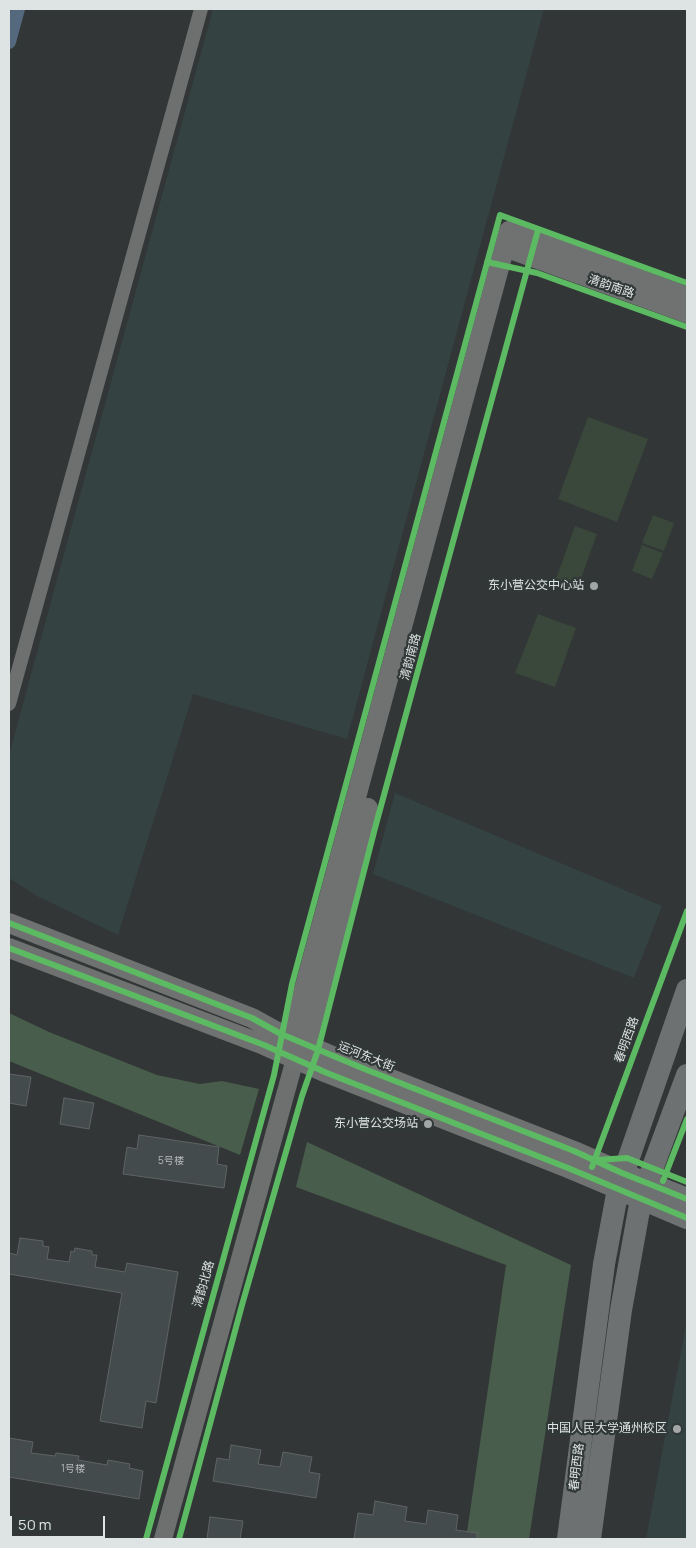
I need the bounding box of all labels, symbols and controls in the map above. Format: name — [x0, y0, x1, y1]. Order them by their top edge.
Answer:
street label: 清韵南路 — [586, 272, 636, 302]
place label: 东小营公交中心站 — [488, 579, 584, 593]
marker: 东小营公交中心站 — [588, 580, 600, 592]
street label: 清韵南路 — [398, 632, 424, 682]
street label: 春明西路 — [612, 1015, 642, 1065]
street label: 运河东大街 — [335, 1039, 397, 1075]
place label: 东小营公交场站 — [334, 1117, 418, 1131]
marker: 东小营公交场站 — [422, 1118, 434, 1130]
house number: 5号楼 — [158, 1155, 184, 1167]
street label: 清韵北路 — [190, 1259, 218, 1309]
place label: 中国人民大学通州校区 — [547, 1422, 667, 1436]
marker: 中国人民大学通州校区 — [671, 1423, 683, 1435]
street label: 春明西路 — [567, 1442, 587, 1492]
house number: 1号楼 — [61, 1463, 85, 1475]
scale bar — [12, 1506, 108, 1538]
text: 50 m — [18, 1514, 52, 1535]

